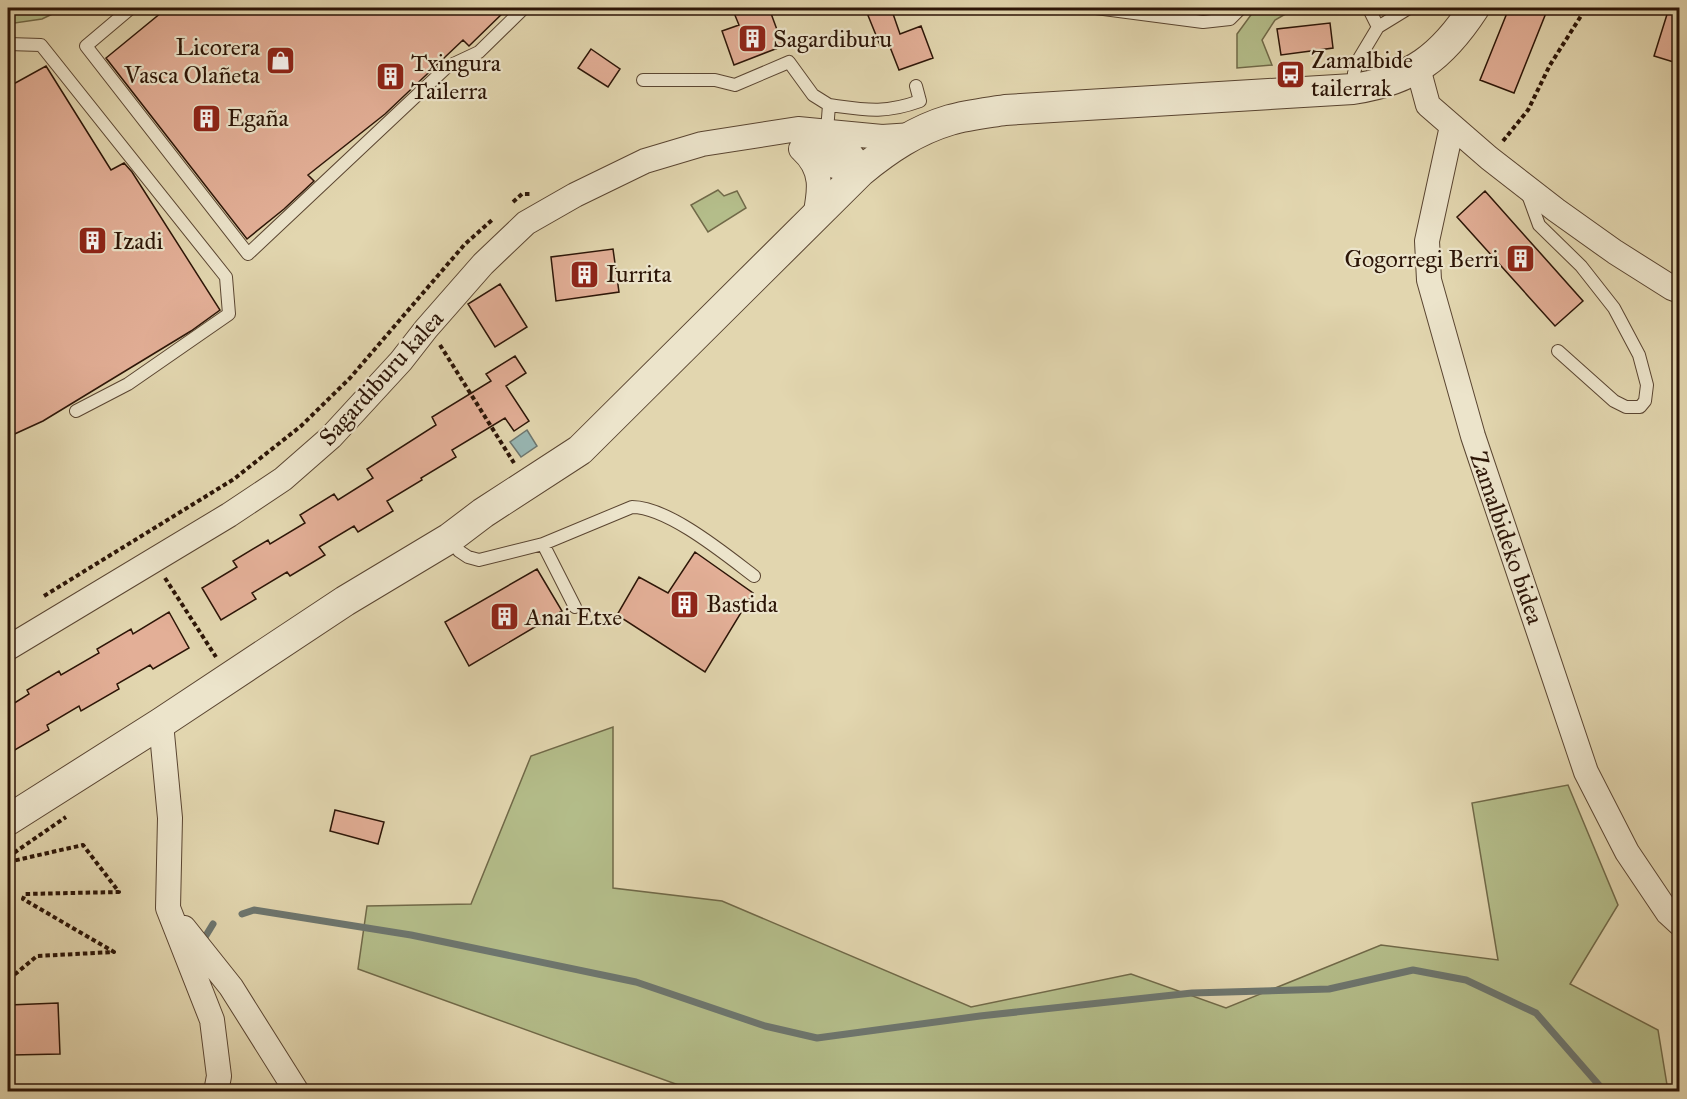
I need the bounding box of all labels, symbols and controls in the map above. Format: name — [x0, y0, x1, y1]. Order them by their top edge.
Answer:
building icon: Sagardiburu — [736, 23, 768, 55]
place label: Sagardiburu — [773, 24, 892, 54]
place label: Licorera Vasca Olañeta — [123, 32, 261, 90]
shop icon: Licorera Vasca Olañeta — [265, 45, 297, 77]
place label: Zamalbide tailerrak — [1311, 45, 1413, 103]
place label: Txingura Tailerra — [411, 48, 502, 106]
bus stop icon: Zamalbide tailerrak — [1274, 58, 1306, 90]
building icon: Txingura Tailerra — [374, 61, 406, 93]
building icon: Egaña — [190, 102, 222, 134]
place label: Egaña — [227, 103, 290, 133]
building icon: Izadi — [76, 225, 108, 257]
place label: Izadi — [113, 226, 163, 256]
building icon: Gogorregi Berri — [1504, 243, 1536, 275]
place label: Gogorregi Berri — [1345, 244, 1499, 274]
building icon: Iurrita — [569, 258, 601, 290]
place label: Iurrita — [606, 259, 673, 289]
street label: Sagardiburu kalea — [312, 303, 450, 452]
street label: Zamalbideko bidea — [1463, 448, 1551, 629]
building icon: Bastida — [669, 588, 701, 620]
place label: Bastida — [706, 589, 779, 619]
building icon: Anai Etxe — [488, 601, 520, 633]
place label: Anai Etxe — [524, 602, 622, 632]

